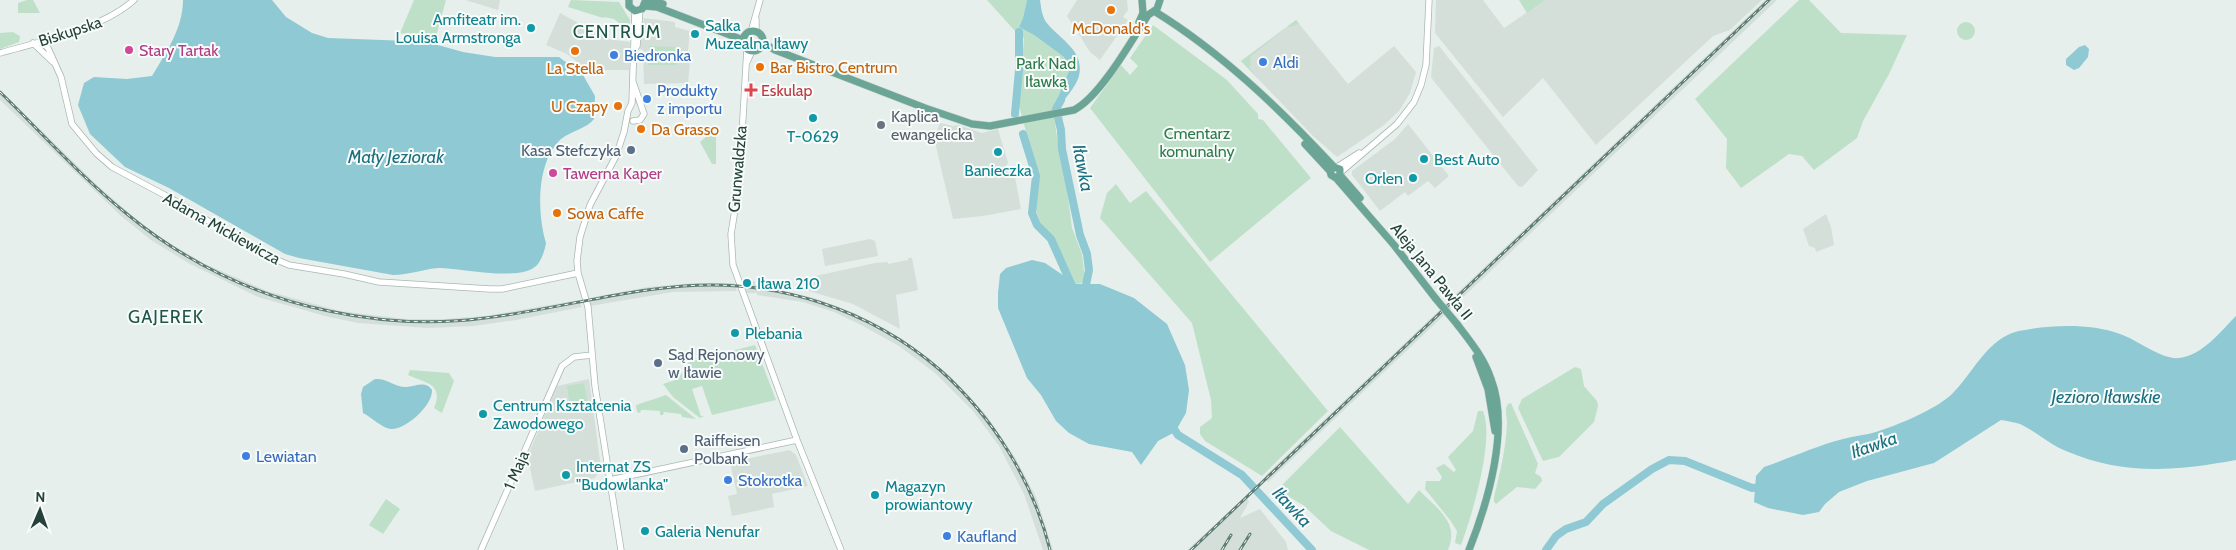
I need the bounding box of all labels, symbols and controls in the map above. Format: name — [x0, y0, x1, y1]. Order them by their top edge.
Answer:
marker: McDonald's — [1105, 4, 1117, 16]
place label: Amfiteatr im. Louisa Armstronga — [395, 10, 521, 47]
street label: Biskupska — [36, 12, 104, 51]
place label: Salka Muzealna Iławy — [705, 16, 808, 53]
place label: McDonald's — [1072, 19, 1151, 38]
district label: CENTRUM — [573, 21, 661, 43]
marker: Amfiteatr im. Louisa Armstronga — [525, 22, 537, 34]
marker: Salka Muzealna Iławy — [689, 28, 701, 40]
place label: Stary Tartak — [139, 41, 219, 60]
marker: Stary Tartak — [123, 44, 135, 56]
marker: La Stella — [569, 45, 581, 57]
place label: Biedronka — [624, 46, 692, 65]
marker: Biedronka — [608, 49, 620, 61]
place label: Aldi — [1273, 53, 1299, 72]
park label: Park Nad Iławką — [1016, 54, 1076, 91]
marker: Aldi — [1257, 56, 1269, 68]
place label: Bar Bistro Centrum — [770, 58, 898, 77]
place label: La Stella — [546, 59, 604, 78]
marker: Bar Bistro Centrum — [754, 61, 766, 73]
place label: Produkty z importu — [657, 81, 722, 118]
place label: Eskulap — [761, 81, 812, 100]
marker: Eskulap — [745, 84, 757, 96]
marker: Produkty z importu — [641, 93, 653, 105]
place label: U Czapy — [551, 97, 608, 116]
marker: U Czapy — [612, 100, 624, 112]
place label: Kaplica ewangelicka — [891, 107, 973, 144]
marker: T-0629 — [807, 112, 819, 124]
marker: Kaplica ewangelicka — [875, 119, 887, 131]
place label: Da Grasso — [651, 120, 719, 139]
marker: Da Grasso — [635, 123, 647, 135]
park label: Cmentarz komunalny — [1159, 124, 1235, 161]
street label: Grunwaldzka — [724, 125, 751, 213]
place label: T-0629 — [787, 127, 839, 146]
place label: Kasa Stefczyka — [521, 141, 621, 160]
water label: Iławka — [1068, 142, 1098, 194]
marker: Kasa Stefczyka — [625, 144, 637, 156]
water label: Mały Jeziorak — [347, 146, 445, 168]
marker: Banieczka — [992, 146, 1004, 158]
place label: Best Auto — [1434, 150, 1500, 169]
marker: Best Auto — [1418, 153, 1430, 165]
place label: Banieczka — [964, 161, 1032, 180]
place label: Tawerna Kaper — [563, 164, 663, 183]
marker: Tawerna Kaper — [547, 167, 559, 179]
place label: Orlen — [1365, 169, 1403, 188]
marker: Orlen — [1407, 172, 1419, 184]
street label: Adama Mickiewicza — [160, 188, 284, 269]
place label: Sowa Caffe — [567, 204, 644, 223]
marker: Sowa Caffe — [551, 207, 563, 219]
street label: Aleja Jana Pawła II — [1387, 219, 1477, 324]
place label: Iława 210 — [757, 274, 820, 293]
marker: Iława 210 — [741, 277, 753, 289]
district label: GAJEREK — [128, 306, 204, 328]
place label: Plebania — [745, 324, 803, 343]
marker: Plebania — [729, 327, 741, 339]
place label: Sąd Rejonowy w Iławie — [668, 345, 765, 382]
marker: Sąd Rejonowy w Iławie — [652, 357, 664, 369]
water label: Jezioro Iławskie — [2049, 386, 2161, 408]
place label: Centrum Kształcenia Zawodowego — [493, 396, 632, 433]
marker: Centrum Kształcenia Zawodowego — [477, 408, 489, 420]
water label: Iławka — [1848, 427, 1900, 463]
place label: Raiffeisen Polbank — [694, 431, 760, 468]
marker: Raiffeisen Polbank — [678, 443, 690, 455]
place label: Lewiatan — [256, 447, 317, 466]
street label: 1 Maja — [500, 448, 533, 493]
marker: Lewiatan — [240, 450, 252, 462]
place label: Internat ZS "Budowlanka" — [576, 457, 668, 494]
marker: Internat ZS "Budowlanka" — [560, 469, 572, 481]
place label: Stokrotka — [738, 471, 802, 490]
marker: Stokrotka — [722, 474, 734, 486]
place label: Magazyn prowiantowy — [885, 477, 973, 514]
water label: Iławka — [1268, 482, 1316, 532]
north arrow — [15, 485, 65, 535]
text: N — [35, 488, 46, 506]
marker: Magazyn prowiantowy — [869, 489, 881, 501]
place label: Galeria Nenufar — [655, 522, 761, 541]
marker: Galeria Nenufar — [639, 525, 651, 537]
place label: Kaufland — [957, 527, 1017, 546]
marker: Kaufland — [941, 530, 953, 542]

